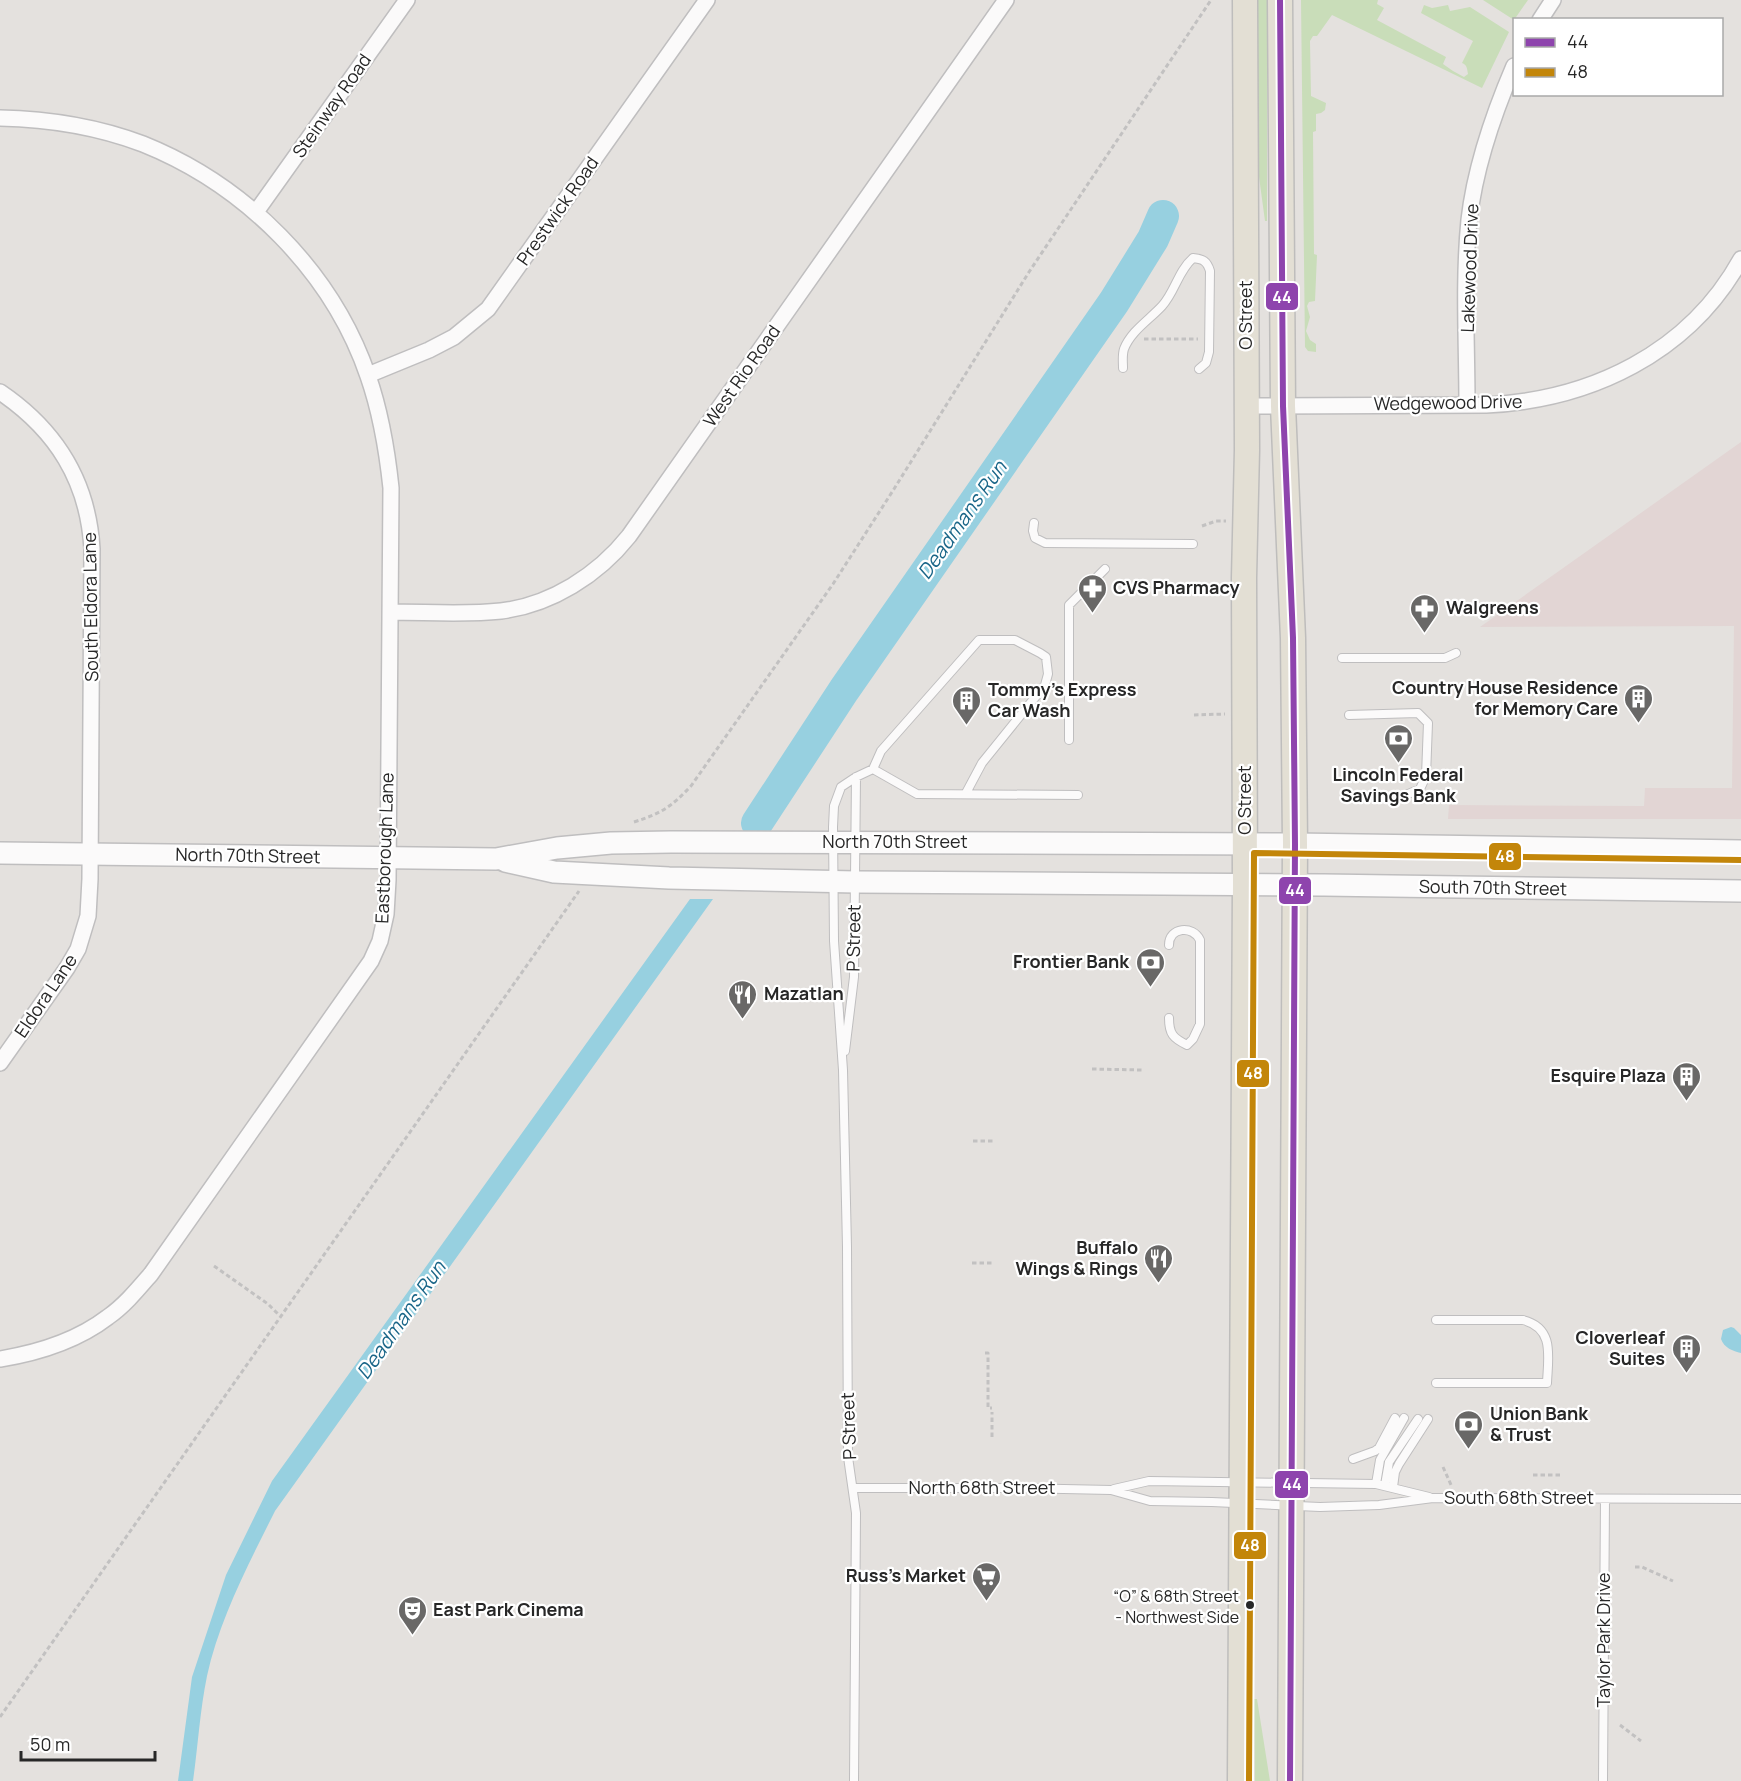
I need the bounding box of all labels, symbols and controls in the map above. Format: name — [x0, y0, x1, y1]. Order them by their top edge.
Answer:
legend — [1513, 18, 1723, 96]
text: 44 — [1567, 29, 1588, 53]
street label: Steinway Road — [286, 49, 376, 162]
text: 48 — [1567, 59, 1588, 83]
street label: Prestwick Road — [511, 151, 604, 270]
street label: Lakewood Drive — [1455, 203, 1483, 333]
street label: O Street — [1233, 280, 1257, 350]
line badge: 44 — [1265, 282, 1299, 311]
text: 44 — [1272, 286, 1292, 308]
street label: West Rio Road — [697, 320, 785, 431]
street label: Wedgewood Drive — [1373, 389, 1523, 415]
water label: Deadmans Run — [911, 454, 1013, 584]
street label: South Eldora Lane — [77, 532, 103, 682]
pharmacy icon: CVS Pharmacy — [1076, 572, 1108, 614]
place label: CVS Pharmacy — [1113, 575, 1239, 599]
pharmacy icon: Walgreens — [1409, 592, 1441, 634]
place label: Walgreens — [1446, 595, 1539, 619]
place label: Country House Residence for Memory Care — [1392, 675, 1618, 720]
place label: Tommy's Express Car Wash — [988, 677, 1137, 722]
building icon: Country House Residence for Memory Care — [1623, 682, 1655, 724]
building icon: Tommy's Express Car Wash — [951, 684, 983, 726]
bank icon: Lincoln Federal Savings Bank — [1382, 722, 1414, 764]
place label: Lincoln Federal Savings Bank — [1332, 762, 1464, 807]
street label: O Street — [1232, 765, 1256, 835]
street label: Eastborough Lane — [369, 772, 399, 924]
street label: North 70th Street — [822, 829, 968, 853]
street label: North 70th Street — [175, 842, 321, 868]
line badge: 48 — [1488, 842, 1522, 871]
text: 48 — [1495, 845, 1515, 867]
street label: South 70th Street — [1419, 874, 1567, 900]
line badge: 44 — [1278, 876, 1312, 905]
text: 44 — [1285, 879, 1305, 901]
street label: P Street — [840, 904, 866, 972]
bank icon: Frontier Bank — [1134, 946, 1166, 988]
street label: Eldora Lane — [8, 949, 82, 1042]
place label: Frontier Bank — [1013, 949, 1130, 973]
restaurant icon: Mazatlan — [727, 978, 759, 1020]
place label: Mazatlan — [764, 981, 844, 1005]
line badge: 48 — [1236, 1059, 1270, 1088]
building icon: Esquire Plaza — [1671, 1060, 1703, 1102]
text: 48 — [1243, 1062, 1263, 1084]
place label: Esquire Plaza — [1551, 1063, 1666, 1087]
place label: Buffalo Wings & Rings — [1015, 1235, 1138, 1280]
restaurant icon: Buffalo Wings & Rings — [1143, 1242, 1175, 1284]
water label: Deadmans Run — [350, 1254, 452, 1384]
place label: Cloverleaf Suites — [1575, 1325, 1665, 1370]
building icon: Cloverleaf Suites — [1670, 1332, 1702, 1374]
street label: P Street — [835, 1392, 861, 1460]
place label: Union Bank & Trust — [1490, 1401, 1589, 1446]
bank icon: Union Bank & Trust — [1453, 1408, 1485, 1450]
line badge: 44 — [1274, 1470, 1309, 1499]
text: 44 — [1282, 1473, 1302, 1495]
street label: North 68th Street — [909, 1475, 1055, 1499]
street label: South 68th Street — [1444, 1485, 1594, 1509]
line badge: 48 — [1233, 1531, 1267, 1560]
text: 48 — [1240, 1534, 1260, 1556]
supermarket icon: Russ's Market — [971, 1560, 1003, 1602]
place label: Russ's Market — [846, 1563, 966, 1587]
street label: Taylor Park Drive — [1591, 1573, 1615, 1707]
place label: “O” & 68th Street - Northwest Side — [1113, 1585, 1239, 1628]
theatre icon: East Park Cinema — [396, 1594, 428, 1636]
place label: East Park Cinema — [433, 1597, 584, 1621]
marker: “O” & 68th Street - Northwest Side — [1244, 1599, 1256, 1611]
scale bar — [21, 1724, 154, 1762]
text: 50 m — [30, 1732, 70, 1756]

